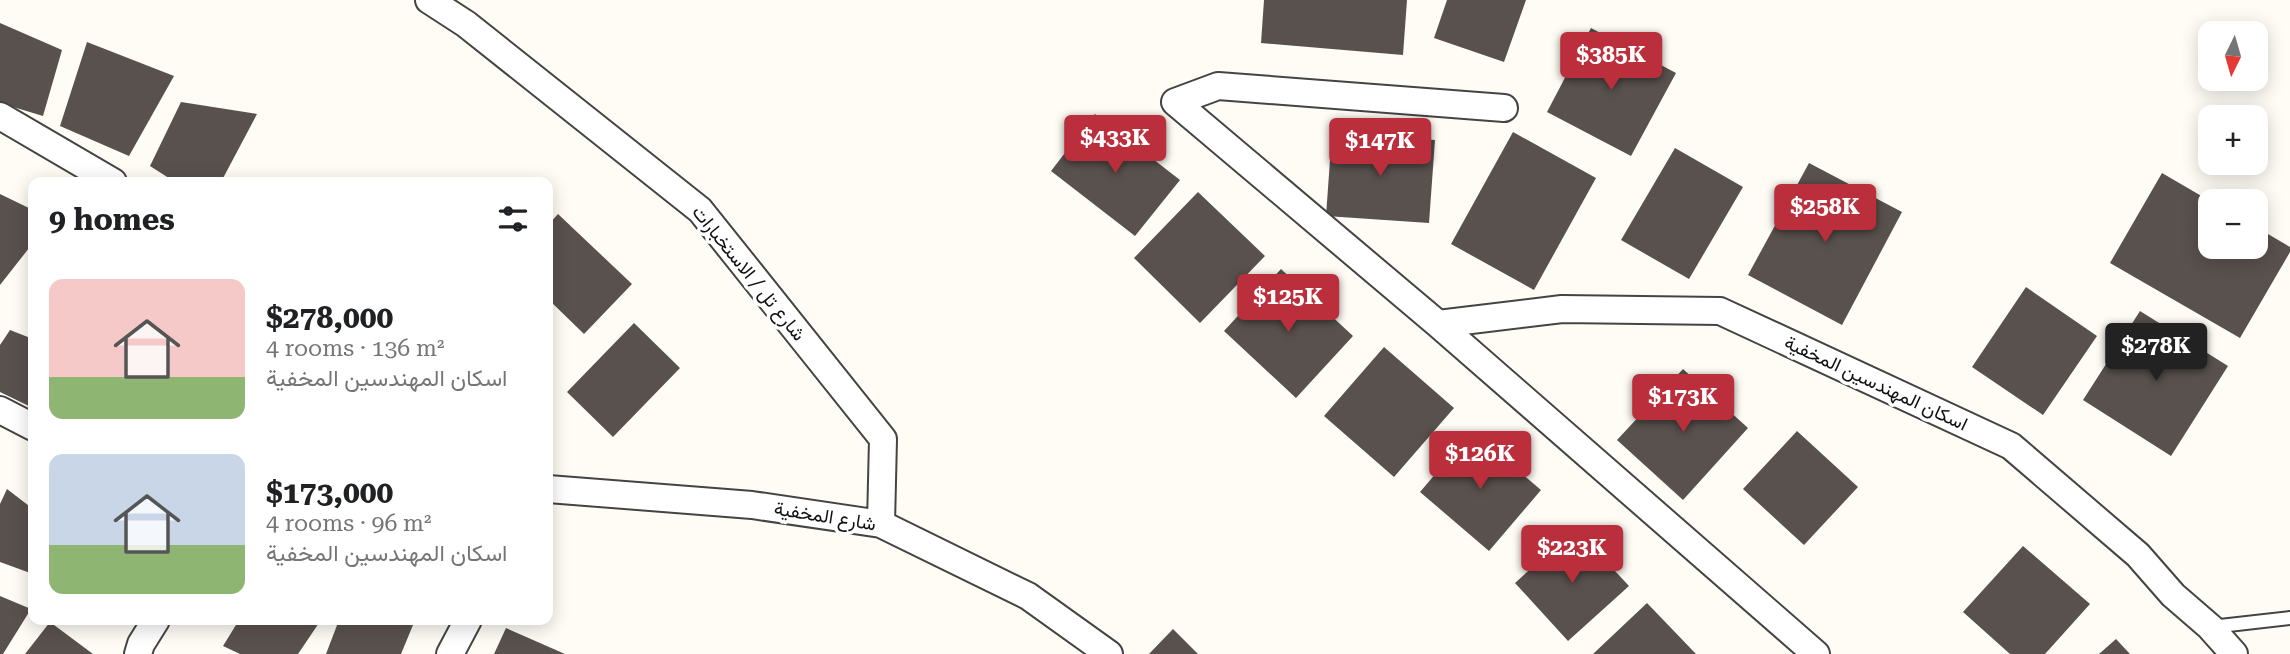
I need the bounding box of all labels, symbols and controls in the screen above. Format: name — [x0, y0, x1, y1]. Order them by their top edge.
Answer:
north arrow — [2198, 21, 2268, 91]
map controls — [2198, 21, 2268, 259]
pin: $385K — [1562, 32, 1660, 92]
text: $385K — [1576, 41, 1646, 68]
button: + — [2198, 105, 2268, 175]
pin: $433K — [1066, 116, 1164, 175]
pin: $147K — [1331, 118, 1429, 178]
text: $433K — [1080, 124, 1150, 151]
text: $147K — [1345, 127, 1415, 154]
pin: $258K — [1776, 184, 1874, 244]
button: − — [2198, 189, 2268, 259]
text: $258K — [1790, 193, 1860, 220]
icon: filters — [494, 200, 532, 238]
street label: شارع تل / الاستخبارات — [687, 201, 811, 346]
text: 9 homes — [49, 202, 175, 237]
pin: $125K — [1239, 274, 1337, 334]
text: $125K — [1253, 283, 1323, 310]
text: $278,000 — [266, 300, 393, 335]
icon: home — [105, 307, 189, 391]
pin: $278K — [2107, 324, 2205, 383]
street label: اسكان المهندسين المخفية — [1781, 330, 1971, 436]
text: $278K — [2121, 332, 2191, 359]
text: 4 rooms · 136 m² — [266, 335, 444, 362]
text: اسكان المهندسين المخفية — [266, 365, 507, 392]
pin: $173K — [1634, 374, 1732, 434]
text: $173K — [1648, 383, 1718, 410]
pin: $126K — [1431, 432, 1529, 491]
text: $126K — [1445, 440, 1515, 467]
text: $173,000 — [266, 475, 393, 510]
icon: home — [105, 482, 189, 566]
street label: شارع المخفية — [772, 497, 878, 536]
text: 4 rooms · 96 m² — [266, 510, 432, 537]
pin: $223K — [1523, 526, 1621, 585]
text: $223K — [1537, 534, 1607, 561]
text: اسكان المهندسين المخفية — [266, 540, 507, 567]

